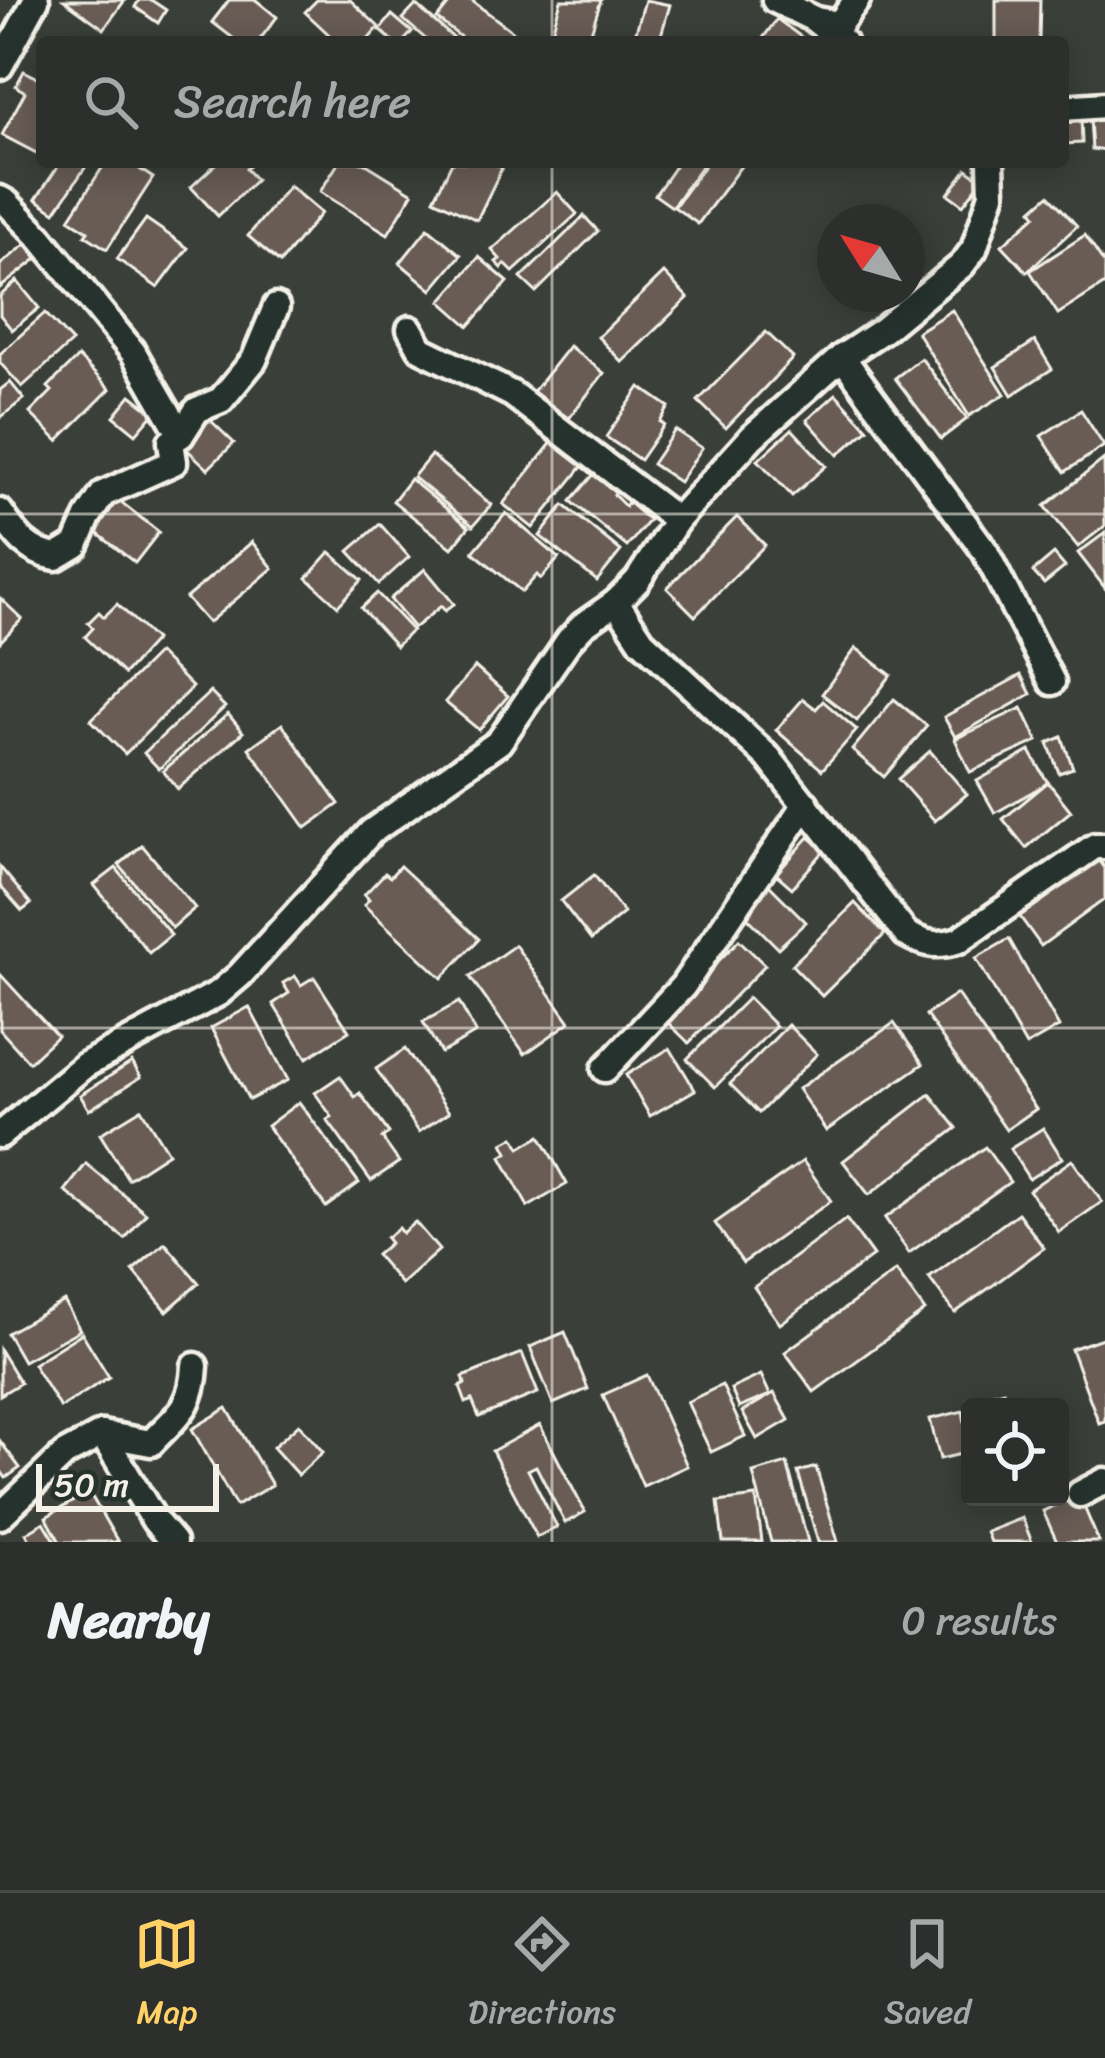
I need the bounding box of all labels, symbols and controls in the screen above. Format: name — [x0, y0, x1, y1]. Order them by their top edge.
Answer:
search box — [36, 36, 1069, 168]
text: Search here — [174, 62, 411, 142]
icon: search — [78, 69, 144, 135]
north arrow — [817, 204, 925, 312]
map controls — [961, 1398, 1069, 1506]
button: locate — [961, 1398, 1069, 1506]
text: 50 m — [54, 1456, 129, 1514]
scale bar — [36, 1458, 219, 1511]
text: Nearby — [48, 1575, 209, 1665]
text: 0 results — [901, 1586, 1057, 1655]
tab: Map — [134, 1911, 200, 2041]
tab: Directions — [468, 1911, 616, 2041]
tab: Saved — [884, 1911, 971, 2041]

